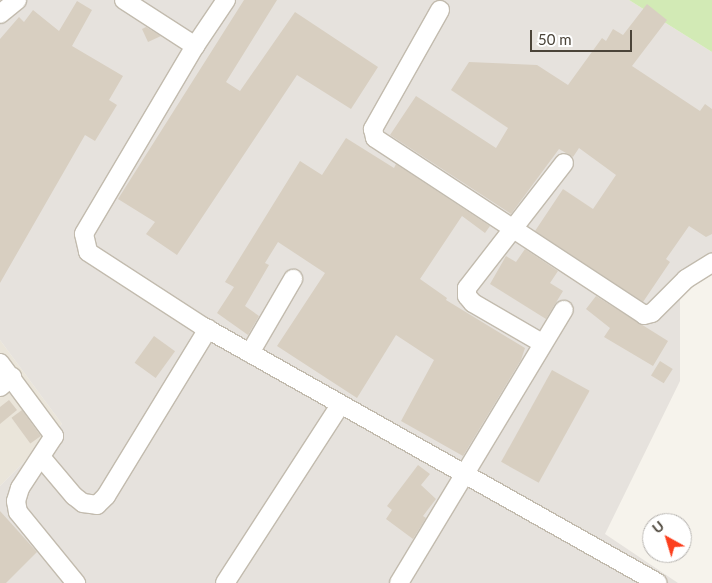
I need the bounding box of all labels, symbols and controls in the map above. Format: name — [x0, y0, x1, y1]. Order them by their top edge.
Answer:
scale bar — [532, 20, 634, 52]
text: 50 m — [538, 30, 572, 48]
north arrow — [642, 513, 692, 563]
text: U — [648, 517, 667, 537]

